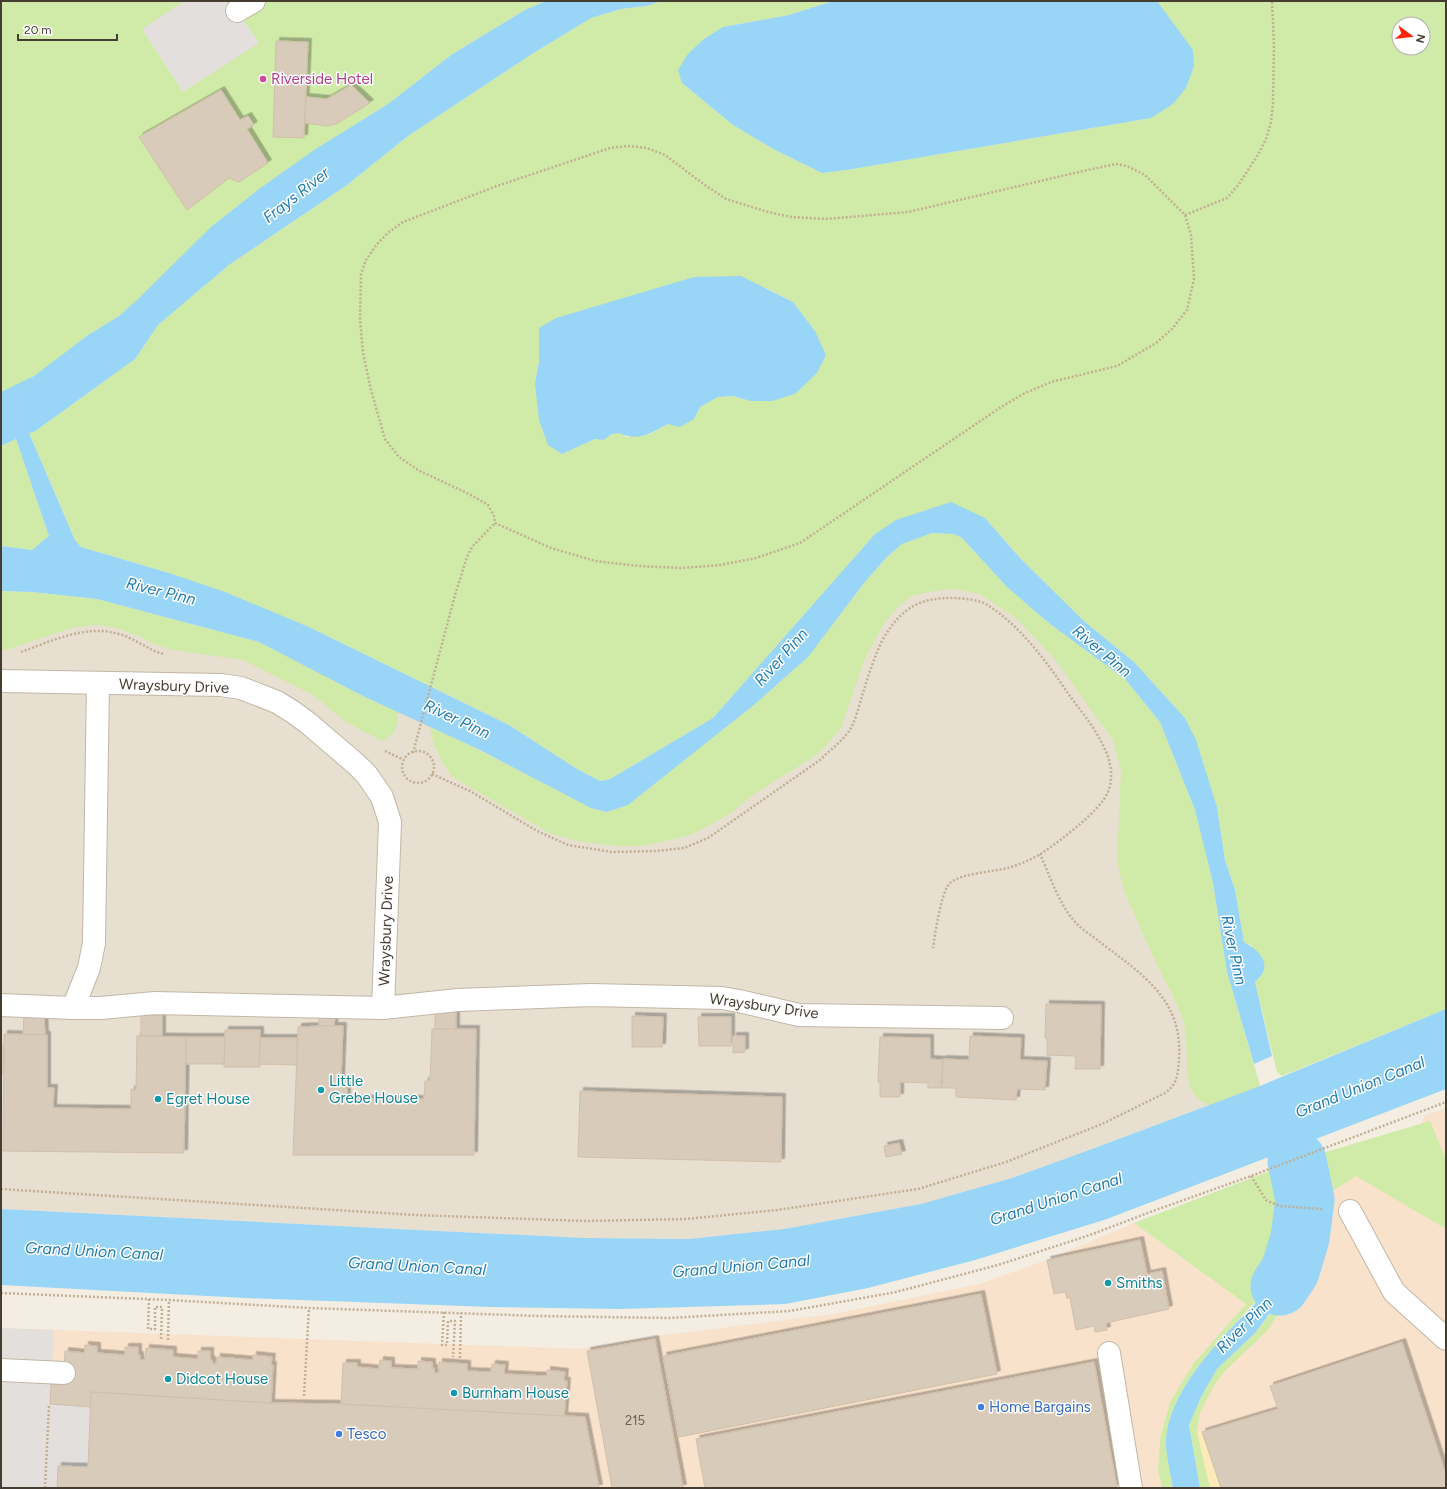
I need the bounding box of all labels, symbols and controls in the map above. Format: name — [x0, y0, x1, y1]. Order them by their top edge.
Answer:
scale bar — [18, 16, 117, 42]
north arrow — [1391, 16, 1431, 56]
text: 20 m — [24, 23, 52, 37]
text: N — [1413, 33, 1428, 44]
place label: Riverside Hotel — [271, 70, 373, 88]
marker: Riverside Hotel — [258, 74, 268, 84]
water label: Frays River — [259, 163, 334, 227]
water label: River Pinn — [124, 573, 198, 609]
water label: River Pinn — [1069, 621, 1135, 681]
water label: River Pinn — [750, 624, 812, 690]
street label: Wraysbury Drive — [119, 675, 229, 697]
water label: River Pinn — [421, 695, 493, 743]
street label: Wraysbury Drive — [375, 876, 397, 986]
water label: River Pinn — [1217, 913, 1251, 987]
street label: Wraysbury Drive — [708, 989, 820, 1023]
water label: Grand Union Canal — [1292, 1052, 1428, 1122]
place label: Little Grebe House — [329, 1072, 418, 1107]
marker: Little Grebe House — [316, 1085, 326, 1095]
place label: Egret House — [166, 1090, 250, 1108]
marker: Egret House — [153, 1094, 163, 1104]
water label: Grand Union Canal — [987, 1168, 1125, 1229]
water label: Grand Union Canal — [24, 1238, 164, 1264]
water label: Grand Union Canal — [671, 1250, 811, 1281]
water label: Grand Union Canal — [347, 1253, 487, 1279]
place label: Smiths — [1116, 1274, 1163, 1292]
marker: Smiths — [1103, 1278, 1113, 1288]
water label: River Pinn — [1212, 1293, 1276, 1357]
place label: Didcot House — [176, 1370, 268, 1388]
marker: Didcot House — [163, 1374, 173, 1384]
place label: Burnham House — [462, 1384, 569, 1402]
marker: Burnham House — [449, 1388, 459, 1398]
place label: Home Bargains — [989, 1398, 1091, 1416]
marker: Home Bargains — [976, 1402, 986, 1412]
house number: 215 — [625, 1413, 645, 1428]
place label: Tesco — [347, 1425, 387, 1443]
marker: Tesco — [334, 1429, 344, 1439]

